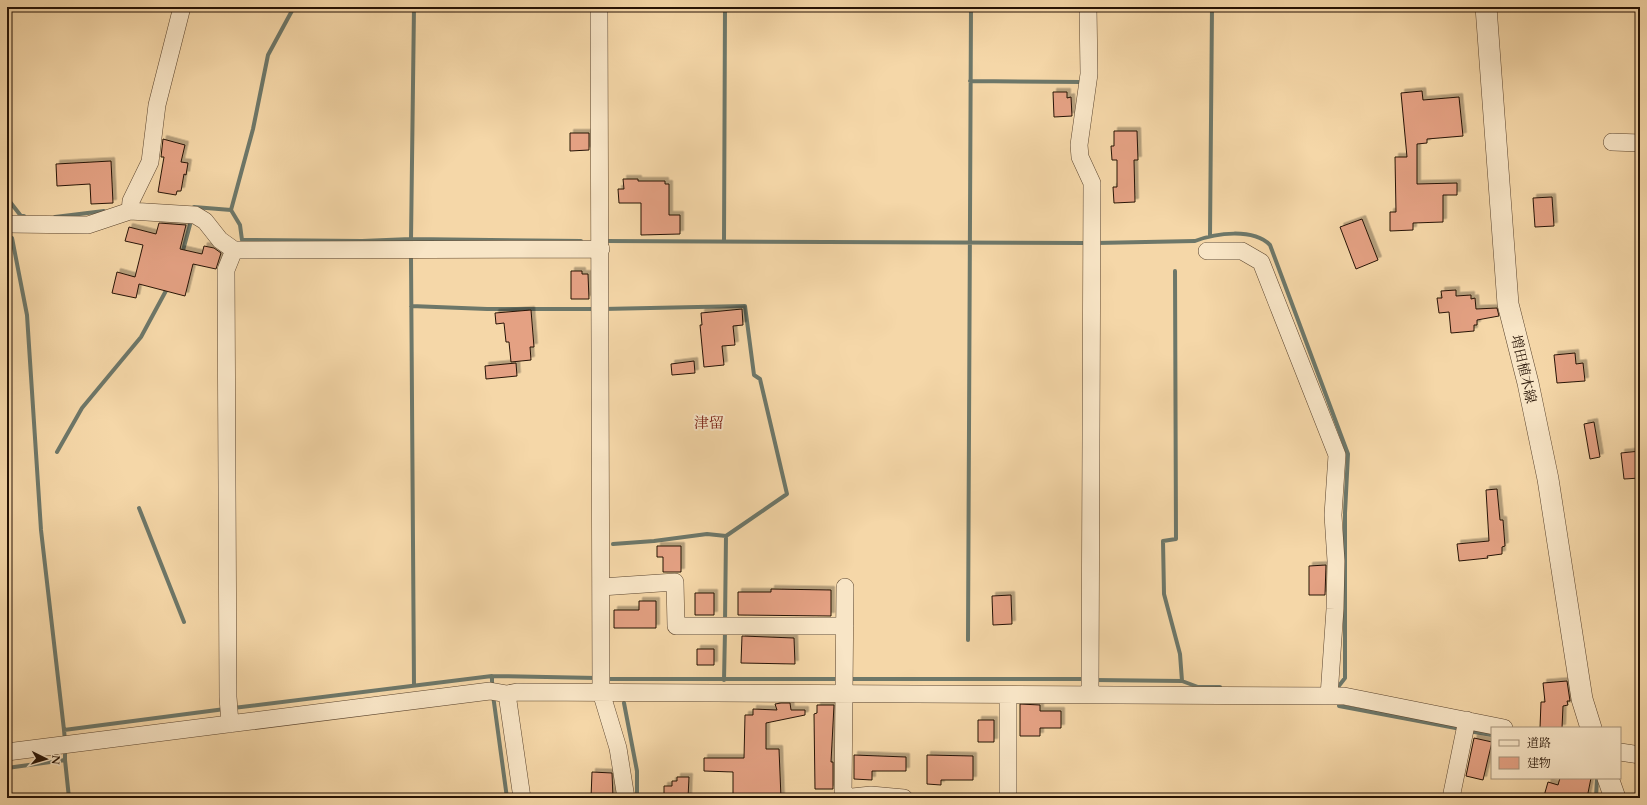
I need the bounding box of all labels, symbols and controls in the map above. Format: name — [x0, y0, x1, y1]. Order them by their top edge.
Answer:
street label: 増田植木線 — [1506, 333, 1541, 405]
district label: 津留 — [694, 413, 724, 433]
legend — [1491, 727, 1621, 779]
text: 道路 — [1527, 735, 1551, 751]
north arrow — [26, 739, 66, 779]
text: N — [48, 754, 63, 766]
text: 建物 — [1527, 755, 1551, 771]

